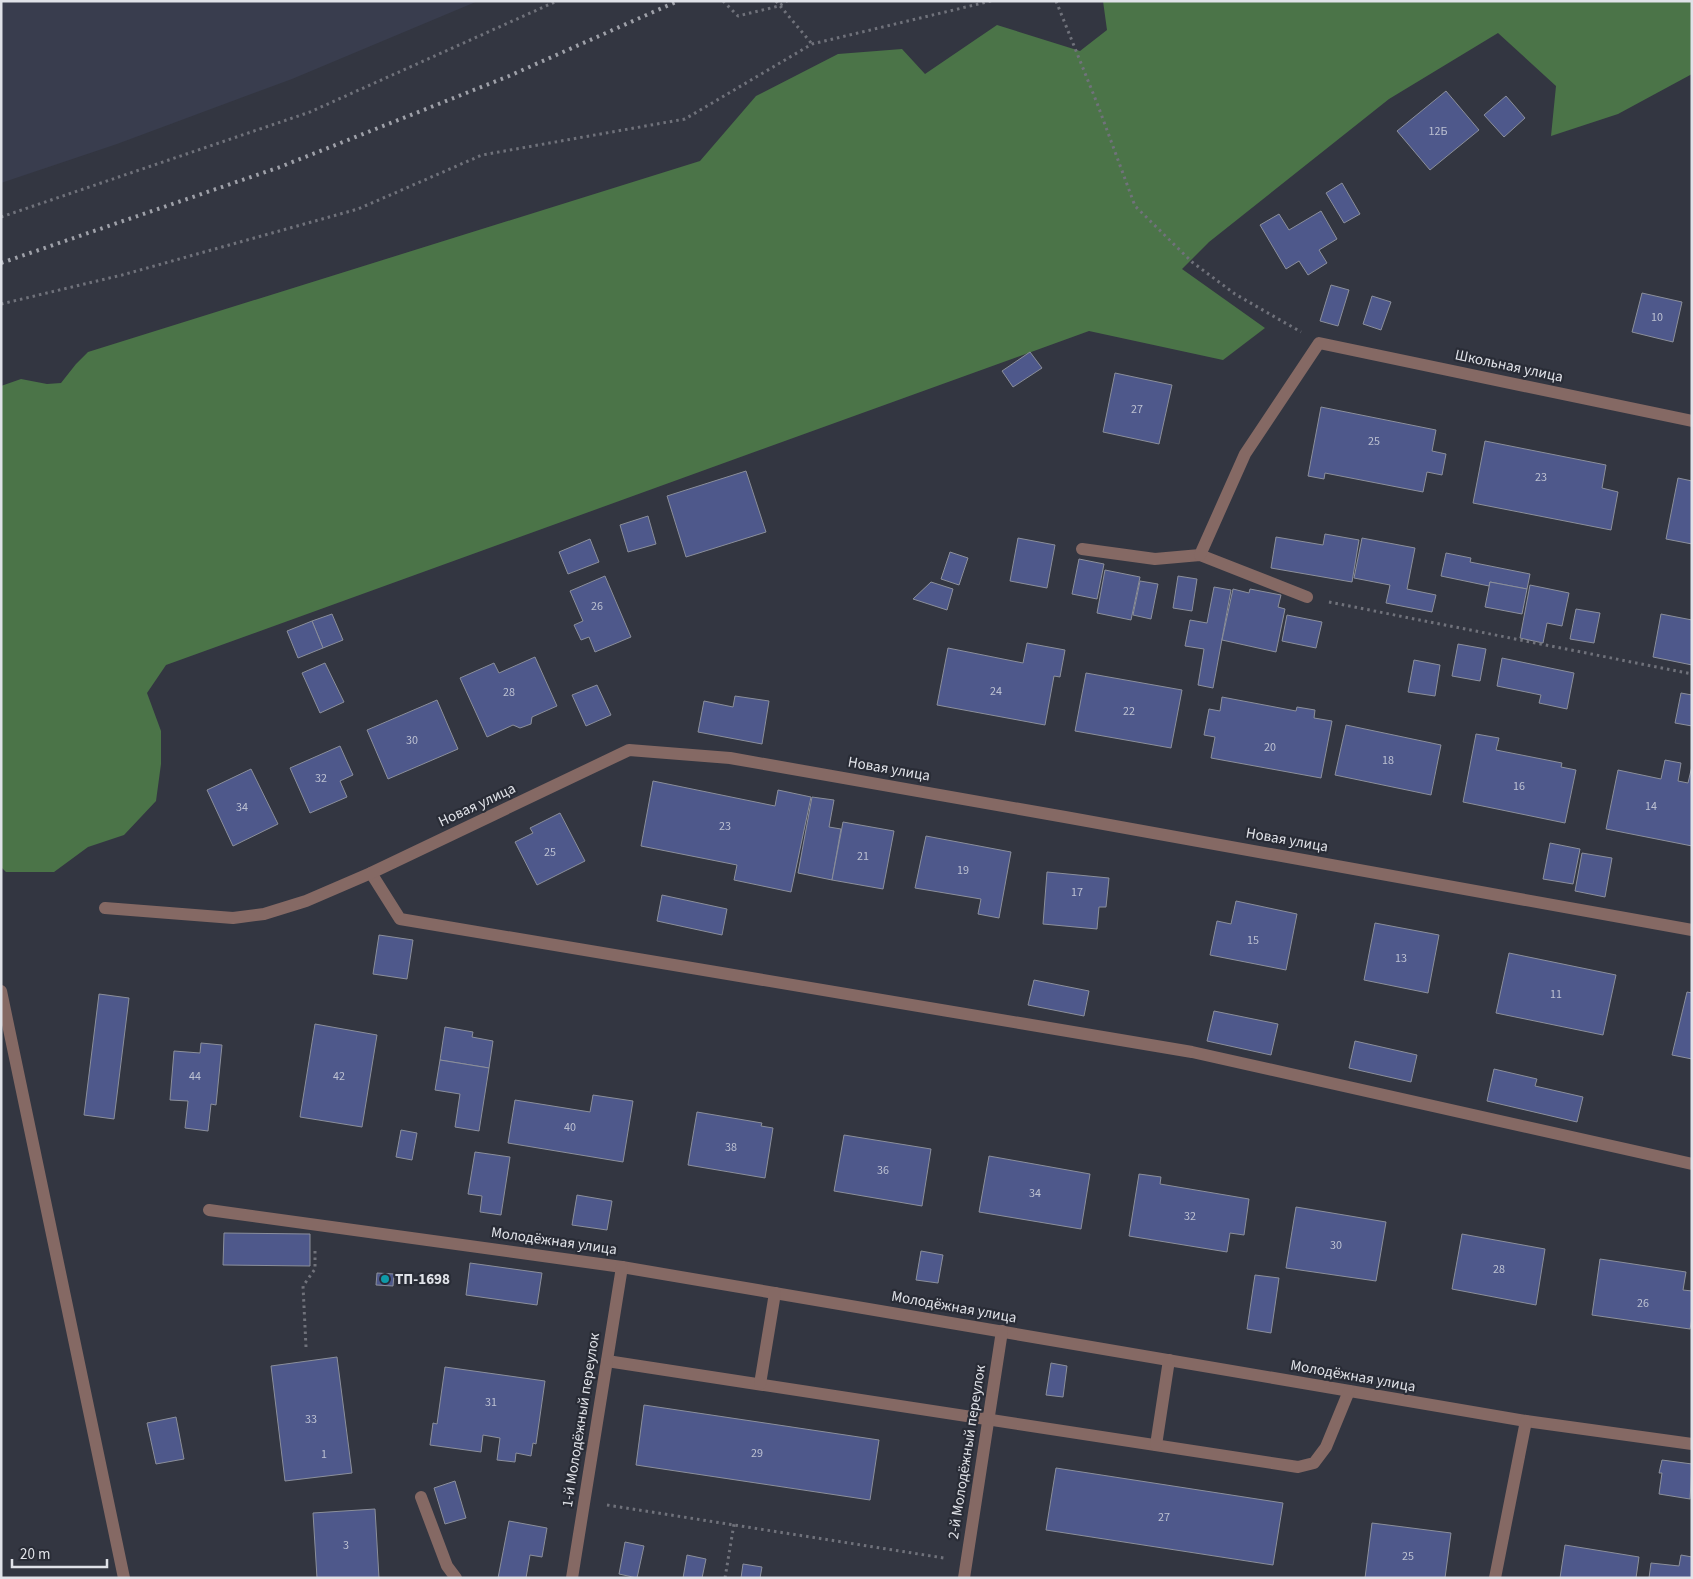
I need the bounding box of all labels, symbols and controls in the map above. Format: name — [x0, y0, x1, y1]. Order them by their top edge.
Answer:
house number: 12Б — [1429, 123, 1447, 140]
house number: 10 — [1651, 309, 1663, 326]
street label: Школьная улица — [1453, 344, 1565, 388]
house number: 27 — [1131, 401, 1143, 418]
house number: 25 — [1368, 433, 1380, 450]
house number: 23 — [1535, 469, 1547, 486]
house number: 26 — [591, 598, 603, 615]
house number: 24 — [990, 683, 1002, 700]
house number: 28 — [503, 684, 515, 701]
house number: 22 — [1123, 703, 1135, 720]
house number: 30 — [406, 732, 418, 749]
house number: 20 — [1264, 739, 1276, 756]
street label: Новая улица — [846, 751, 932, 787]
house number: 18 — [1382, 752, 1394, 769]
house number: 32 — [315, 770, 327, 787]
street label: Новая улица — [435, 778, 519, 832]
house number: 16 — [1513, 778, 1525, 795]
house number: 14 — [1645, 798, 1657, 815]
house number: 34 — [236, 799, 248, 816]
house number: 23 — [719, 818, 731, 835]
street label: Новая улица — [1244, 822, 1330, 858]
house number: 25 — [544, 844, 556, 861]
house number: 21 — [857, 848, 869, 865]
house number: 19 — [957, 862, 969, 879]
house number: 17 — [1071, 884, 1083, 901]
house number: 15 — [1247, 932, 1259, 949]
house number: 13 — [1395, 950, 1407, 967]
house number: 11 — [1550, 986, 1562, 1003]
house number: 44 — [189, 1068, 201, 1085]
house number: 42 — [333, 1068, 345, 1085]
house number: 40 — [564, 1119, 576, 1136]
house number: 38 — [725, 1139, 737, 1156]
house number: 36 — [877, 1162, 889, 1179]
house number: 34 — [1029, 1185, 1041, 1202]
house number: 32 — [1184, 1208, 1196, 1225]
street label: Молодёжная улица — [490, 1222, 618, 1260]
house number: 30 — [1330, 1237, 1342, 1254]
house number: 28 — [1493, 1261, 1505, 1278]
place label: ТП-1698 — [395, 1269, 450, 1290]
marker: ТП-1698 — [379, 1273, 391, 1285]
street label: Молодёжная улица — [890, 1286, 1018, 1328]
house number: 26 — [1637, 1295, 1649, 1312]
street label: 1-й Молодёжный переулок — [557, 1331, 605, 1509]
street label: Молодёжная улица — [1289, 1355, 1417, 1397]
street label: 2-й Молодёжный переулок — [943, 1363, 991, 1541]
house number: 31 — [485, 1394, 497, 1411]
house number: 33 — [305, 1411, 317, 1428]
house number: 29 — [751, 1445, 763, 1462]
house number: 1 — [321, 1446, 327, 1463]
house number: 27 — [1158, 1509, 1170, 1526]
scale bar — [12, 1536, 108, 1568]
house number: 3 — [343, 1537, 349, 1554]
text: 20 m — [20, 1544, 50, 1565]
house number: 25 — [1402, 1548, 1414, 1565]

